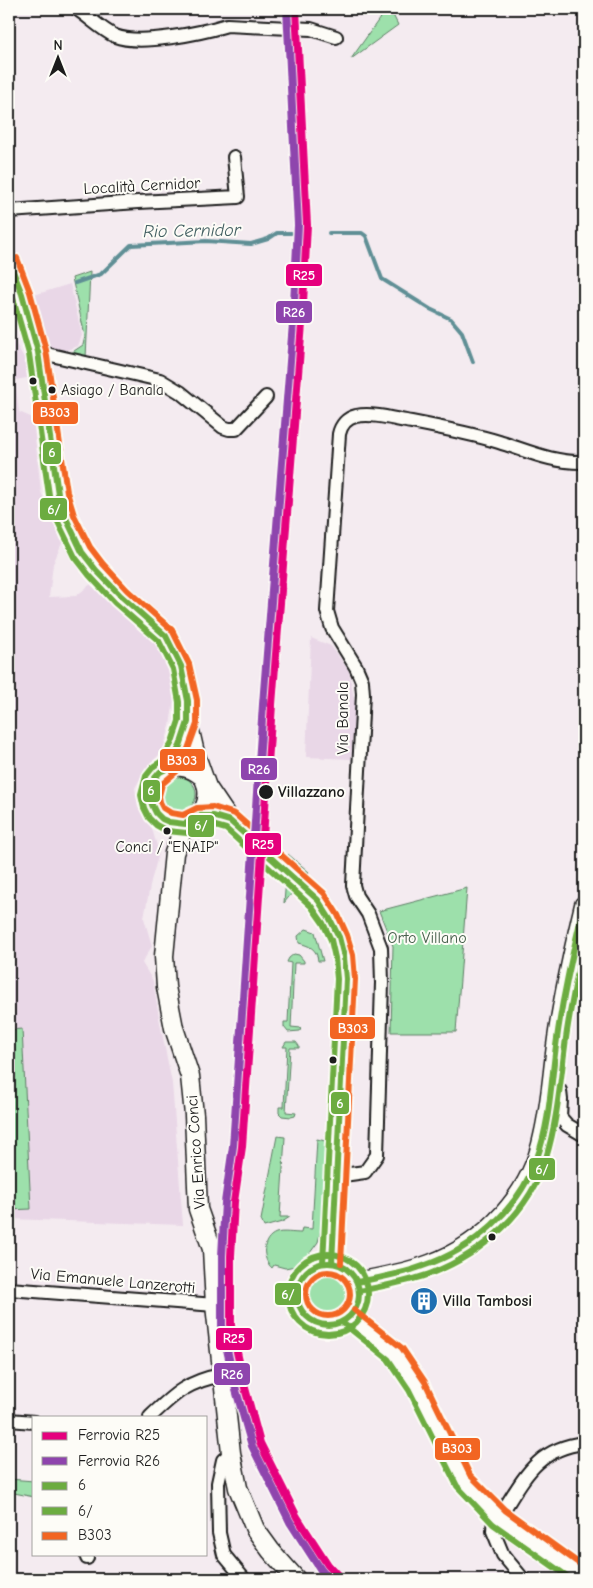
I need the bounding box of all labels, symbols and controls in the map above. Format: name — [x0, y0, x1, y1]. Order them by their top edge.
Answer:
north arrow — [32, 32, 82, 82]
text: N — [53, 37, 63, 54]
street label: Località Cernidor — [83, 174, 202, 198]
water label: Rio Cernidor — [143, 220, 242, 242]
line badge: R25 — [285, 263, 323, 287]
text: R25 — [293, 267, 315, 284]
line badge: R26 — [275, 300, 313, 324]
text: R26 — [283, 304, 305, 321]
unlabelled marker — [28, 376, 38, 386]
place label: Asiago / Banala — [61, 381, 164, 399]
marker: Asiago / Banala — [47, 385, 57, 395]
line badge: B303 — [32, 401, 79, 425]
text: B303 — [40, 404, 70, 421]
line badge: 6 — [42, 441, 62, 465]
text: 6 — [48, 444, 56, 461]
line badge: 6/ — [39, 497, 68, 521]
text: 6/ — [47, 501, 61, 518]
street label: Via Banala — [334, 682, 352, 754]
line badge: B303 — [159, 748, 206, 772]
text: B303 — [167, 752, 197, 769]
line badge: R26 — [240, 757, 278, 781]
text: R26 — [248, 761, 270, 778]
line badge: 6 — [142, 779, 161, 803]
text: 6 — [147, 782, 155, 799]
marker: Villazzano — [257, 783, 275, 801]
place label: Villazzano — [278, 783, 345, 801]
line badge: 6/ — [187, 814, 215, 838]
text: 6/ — [194, 817, 208, 834]
marker: Conci / "ENAIP" — [162, 826, 172, 836]
line badge: R25 — [244, 832, 282, 856]
text: R25 — [252, 836, 274, 853]
place label: Conci / "ENAIP" — [116, 838, 218, 856]
park label: Orto Villano — [387, 929, 467, 947]
line badge: B303 — [329, 1016, 376, 1040]
text: B303 — [338, 1020, 368, 1037]
unlabelled marker — [328, 1055, 338, 1065]
line badge: 6 — [330, 1091, 350, 1115]
street label: Via Enrico Conci — [183, 1094, 209, 1210]
text: 6 — [336, 1095, 344, 1112]
line badge: 6/ — [528, 1157, 556, 1181]
text: 6/ — [535, 1161, 549, 1178]
unlabelled marker — [487, 1232, 497, 1242]
street label: Via Emanuele Lanzerotti — [30, 1265, 196, 1297]
line badge: 6/ — [274, 1282, 302, 1306]
text: 6/ — [281, 1286, 295, 1303]
building icon: Villa Tambosi — [409, 1286, 439, 1316]
place label: Villa Tambosi — [443, 1292, 532, 1310]
line badge: R25 — [215, 1327, 253, 1351]
text: R25 — [223, 1330, 245, 1347]
line badge: R26 — [213, 1362, 251, 1386]
text: R26 — [221, 1366, 243, 1383]
legend — [32, 1416, 208, 1556]
text: Ferrovia R25 — [78, 1426, 160, 1444]
line badge: B303 — [434, 1437, 481, 1461]
text: B303 — [442, 1440, 472, 1457]
text: Ferrovia R26 — [78, 1452, 160, 1470]
text: 6 — [78, 1476, 86, 1494]
text: 6/ — [78, 1502, 93, 1520]
text: B303 — [78, 1526, 112, 1544]

